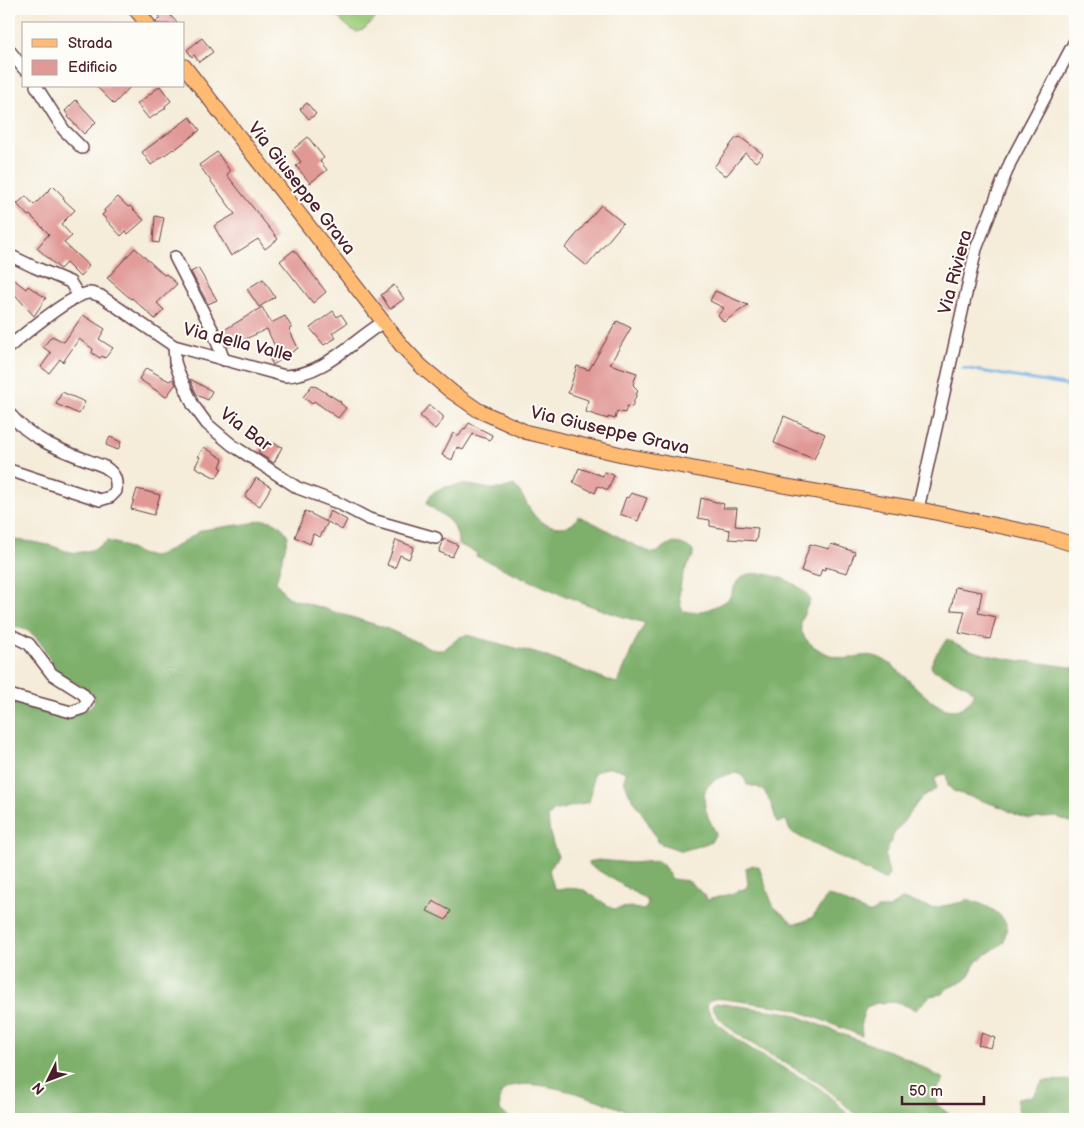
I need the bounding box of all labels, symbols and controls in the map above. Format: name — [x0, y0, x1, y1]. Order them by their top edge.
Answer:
legend — [22, 22, 185, 88]
text: Strada — [68, 34, 112, 53]
text: Edificio — [68, 58, 117, 77]
street label: Via Giuseppe Grava — [243, 118, 360, 259]
street label: Via Riviera — [934, 228, 977, 317]
street label: Via della Valle — [181, 319, 295, 366]
street label: Via Giuseppe Grava — [528, 402, 691, 459]
street label: Via Bar — [216, 403, 276, 456]
north arrow — [22, 1056, 72, 1106]
scale bar — [902, 1073, 984, 1105]
text: N — [29, 1079, 49, 1098]
text: 50 m — [909, 1082, 943, 1101]

